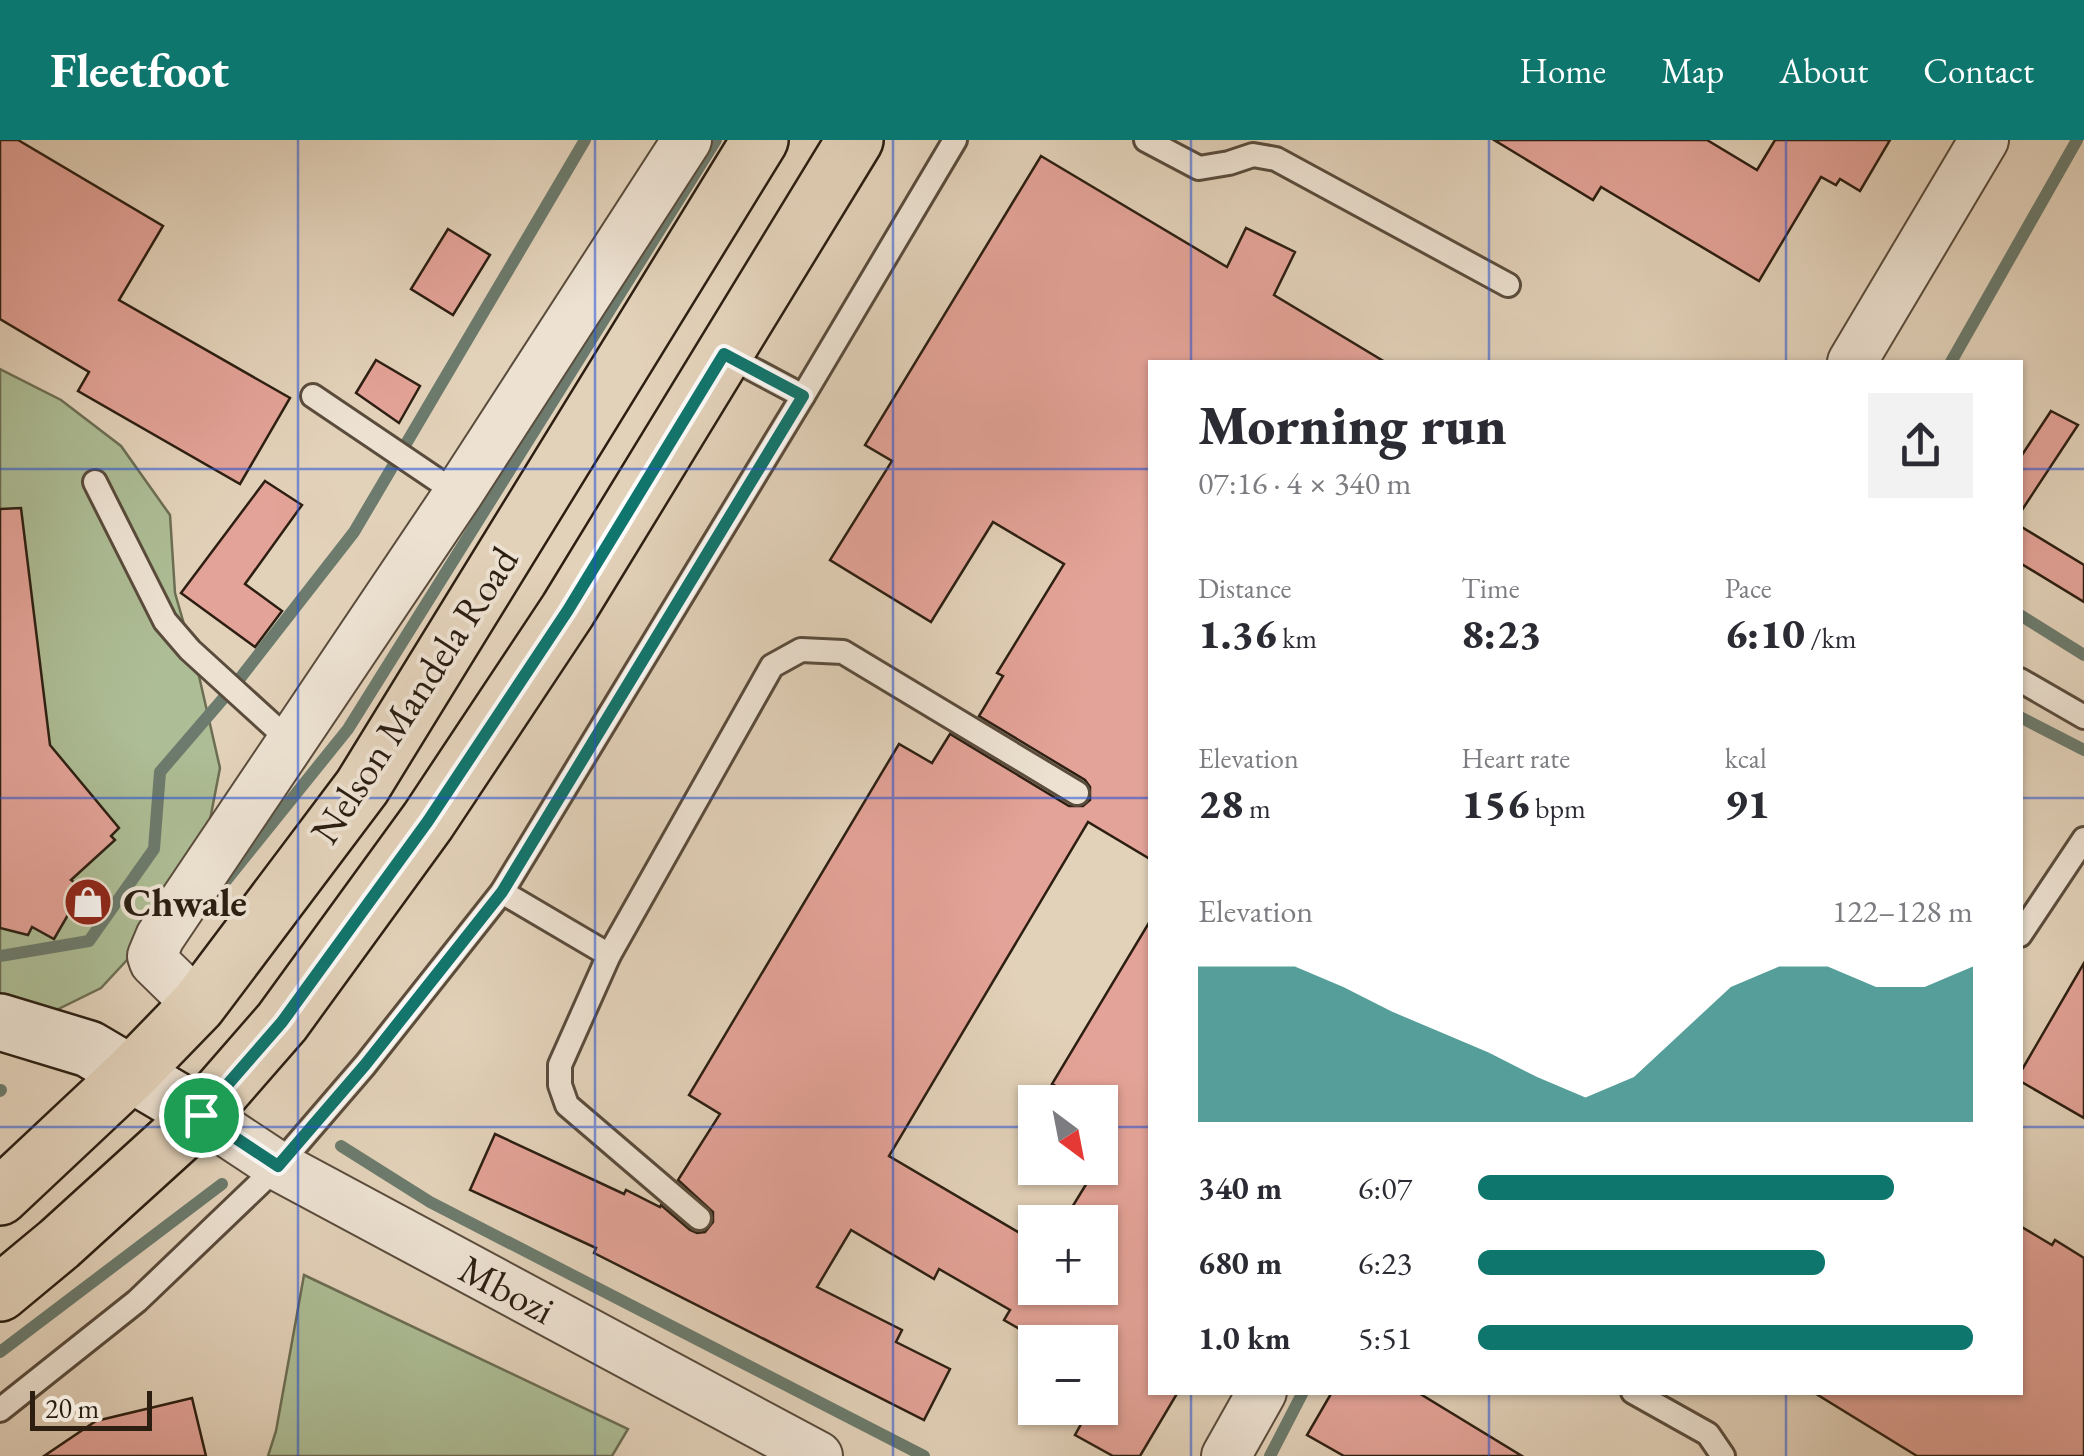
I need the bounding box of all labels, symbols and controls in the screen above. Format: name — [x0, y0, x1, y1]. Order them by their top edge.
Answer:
text: Fleetfoot — [50, 39, 229, 101]
text: Home — [1520, 48, 1606, 93]
text: Map — [1661, 48, 1724, 93]
text: About — [1779, 48, 1868, 93]
text: Contact — [1923, 48, 2034, 93]
text: Morning run — [1198, 389, 1507, 460]
button: share — [1868, 393, 1973, 498]
text: 07:16 · 4 × 340 m — [1198, 462, 1411, 504]
street label: Nelson Mandela Road — [298, 536, 530, 853]
text: Distance — [1198, 570, 1292, 606]
text: Time — [1461, 570, 1520, 606]
text: Pace — [1725, 570, 1772, 606]
text: 1.36 — [1198, 606, 1277, 661]
text: 8:23 — [1461, 606, 1542, 661]
text: 6:10 — [1725, 606, 1805, 661]
text: km — [1277, 620, 1317, 656]
text: /km — [1805, 620, 1857, 656]
text: Elevation — [1198, 740, 1299, 776]
text: Heart rate — [1461, 740, 1570, 776]
text: kcal — [1725, 740, 1767, 776]
text: 28 — [1198, 776, 1243, 831]
text: 156 — [1461, 776, 1529, 831]
text: 91 — [1725, 776, 1770, 831]
text: m — [1243, 790, 1271, 826]
text: bpm — [1529, 790, 1586, 826]
shop icon: Chwale — [62, 876, 114, 928]
place label: Chwale — [123, 876, 247, 928]
text: Elevation — [1198, 890, 1313, 932]
text: 122–128 m — [1832, 890, 1973, 932]
pin — [159, 1073, 244, 1158]
north arrow — [1018, 1085, 1118, 1185]
map controls — [1018, 1085, 1118, 1425]
icon: arrive — [174, 1088, 229, 1143]
text: 340 m — [1198, 1167, 1282, 1209]
text: 6:07 — [1358, 1167, 1412, 1209]
button: + — [1018, 1205, 1118, 1305]
street label: Mbozi — [450, 1242, 564, 1336]
text: 680 m — [1198, 1242, 1282, 1284]
text: 6:23 — [1358, 1242, 1412, 1284]
text: 1.0 km — [1198, 1317, 1291, 1359]
text: 5:51 — [1358, 1317, 1412, 1359]
button: − — [1018, 1325, 1118, 1425]
scale bar — [30, 1386, 152, 1430]
text: 20 m — [45, 1390, 99, 1426]

